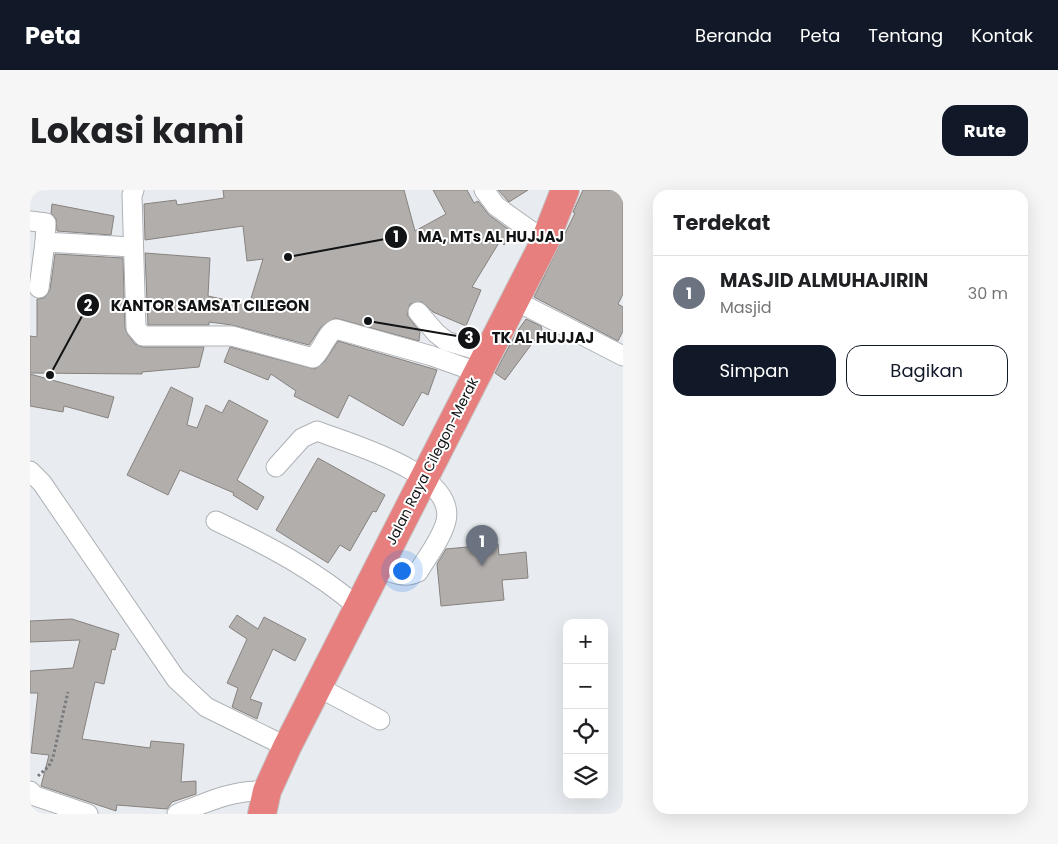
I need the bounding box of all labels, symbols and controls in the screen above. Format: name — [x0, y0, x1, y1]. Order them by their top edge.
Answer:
text: Peta — [25, 19, 81, 52]
text: Beranda — [695, 23, 772, 48]
text: Peta — [800, 23, 840, 48]
text: Tentang — [868, 23, 943, 48]
text: Kontak — [971, 23, 1033, 48]
button: Rute — [942, 105, 1028, 156]
text: Lokasi kami — [30, 106, 244, 155]
text: Terdekat — [673, 208, 770, 237]
callout: MA, MTs AL HUJJAJ — [383, 222, 575, 252]
text: 1 — [393, 226, 399, 247]
text: MA, MTs AL HUJJAJ — [418, 226, 564, 247]
text: MASJID ALMUHAJIRIN — [720, 267, 928, 294]
text: 1 — [686, 282, 692, 305]
text: 30 m — [968, 282, 1008, 305]
callout: KANTOR SAMSAT CILEGON — [76, 290, 319, 320]
text: 2 — [84, 295, 93, 316]
text: KANTOR SAMSAT CILEGON — [111, 295, 309, 316]
text: Masjid — [720, 296, 772, 319]
callout: TK AL HUJJAJ — [457, 323, 604, 353]
text: 3 — [464, 327, 474, 348]
text: TK AL HUJJAJ — [492, 327, 594, 348]
button: Simpan — [673, 345, 836, 396]
button: Bagikan — [846, 345, 1008, 396]
street label: Jalan Raya Cilegon-Merak — [381, 373, 483, 548]
pin: 1 — [466, 525, 498, 566]
your location — [389, 558, 415, 584]
map controls — [563, 619, 608, 799]
button: + — [563, 619, 608, 664]
button: − — [563, 664, 608, 709]
button: locate — [563, 709, 608, 754]
button: layers — [563, 754, 608, 799]

